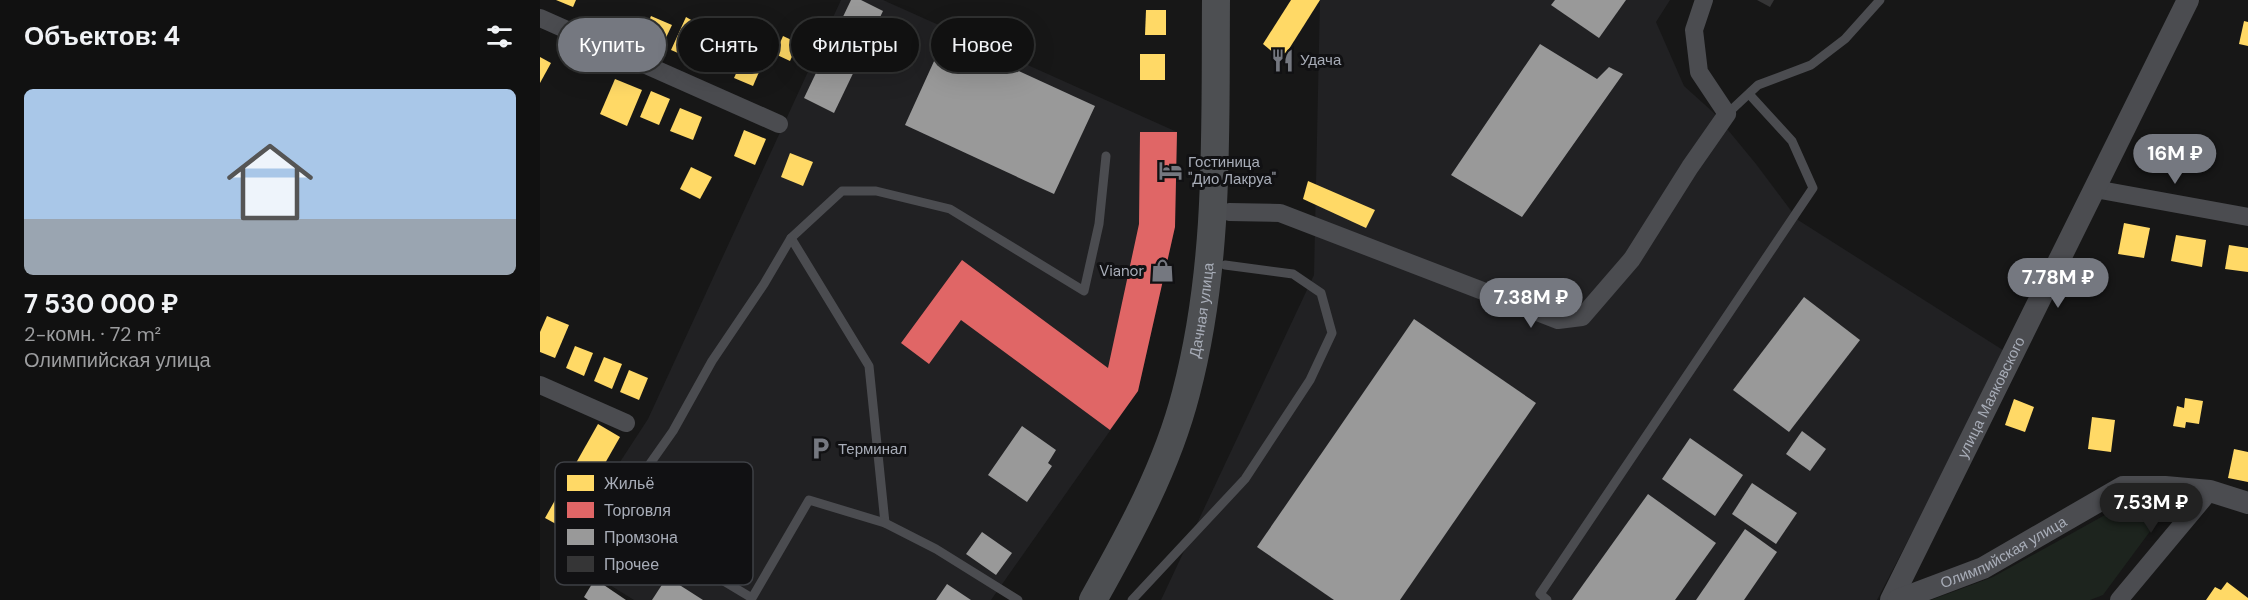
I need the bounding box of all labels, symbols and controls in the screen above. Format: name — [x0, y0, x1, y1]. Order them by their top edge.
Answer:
chip: Купить — [558, 18, 666, 72]
chip: Снять — [678, 18, 779, 72]
chip: Фильтры — [791, 18, 919, 72]
chip: Новое — [931, 18, 1034, 72]
text: Объектов: 4 — [24, 19, 180, 53]
icon: filters — [483, 20, 516, 53]
restaurant icon: Удача — [1269, 47, 1295, 73]
place label: Удача — [1300, 50, 1342, 70]
icon: home — [216, 128, 324, 236]
pin: 16M ₽ — [2133, 134, 2217, 185]
text: 16M ₽ — [2147, 140, 2203, 166]
place label: Гостиница "Дио Лакруа" — [1188, 152, 1276, 189]
hotel icon: Гостиница "Дио Лакруа" — [1157, 158, 1183, 184]
shop icon: Vianor — [1149, 258, 1175, 284]
pin: 7.78M ₽ — [2003, 258, 2113, 309]
place label: Vianor — [1099, 261, 1144, 281]
street label: Дачная улица — [1185, 261, 1219, 360]
text: 7.78M ₽ — [2022, 264, 2094, 290]
pin: 7.38M ₽ — [1476, 278, 1586, 329]
text: 7.38M ₽ — [1494, 284, 1568, 310]
text: 7 530 000 ₽ — [24, 287, 178, 321]
text: 2-комн. · 72 m² — [24, 321, 161, 347]
street label: улица Маяковского — [1953, 333, 2030, 462]
text: Олимпийская улица — [24, 347, 211, 373]
parking icon: Терминал — [807, 436, 833, 462]
place label: Терминал — [838, 439, 907, 459]
legend — [555, 462, 753, 585]
text: Жильё — [604, 473, 654, 494]
pin: 7.53M ₽ — [2096, 483, 2206, 534]
text: 7.53M ₽ — [2114, 489, 2188, 515]
text: Торговля — [604, 500, 671, 521]
street label: Олимпийская улица — [1938, 511, 2071, 593]
text: Промзона — [604, 527, 678, 548]
text: Прочее — [604, 554, 659, 575]

